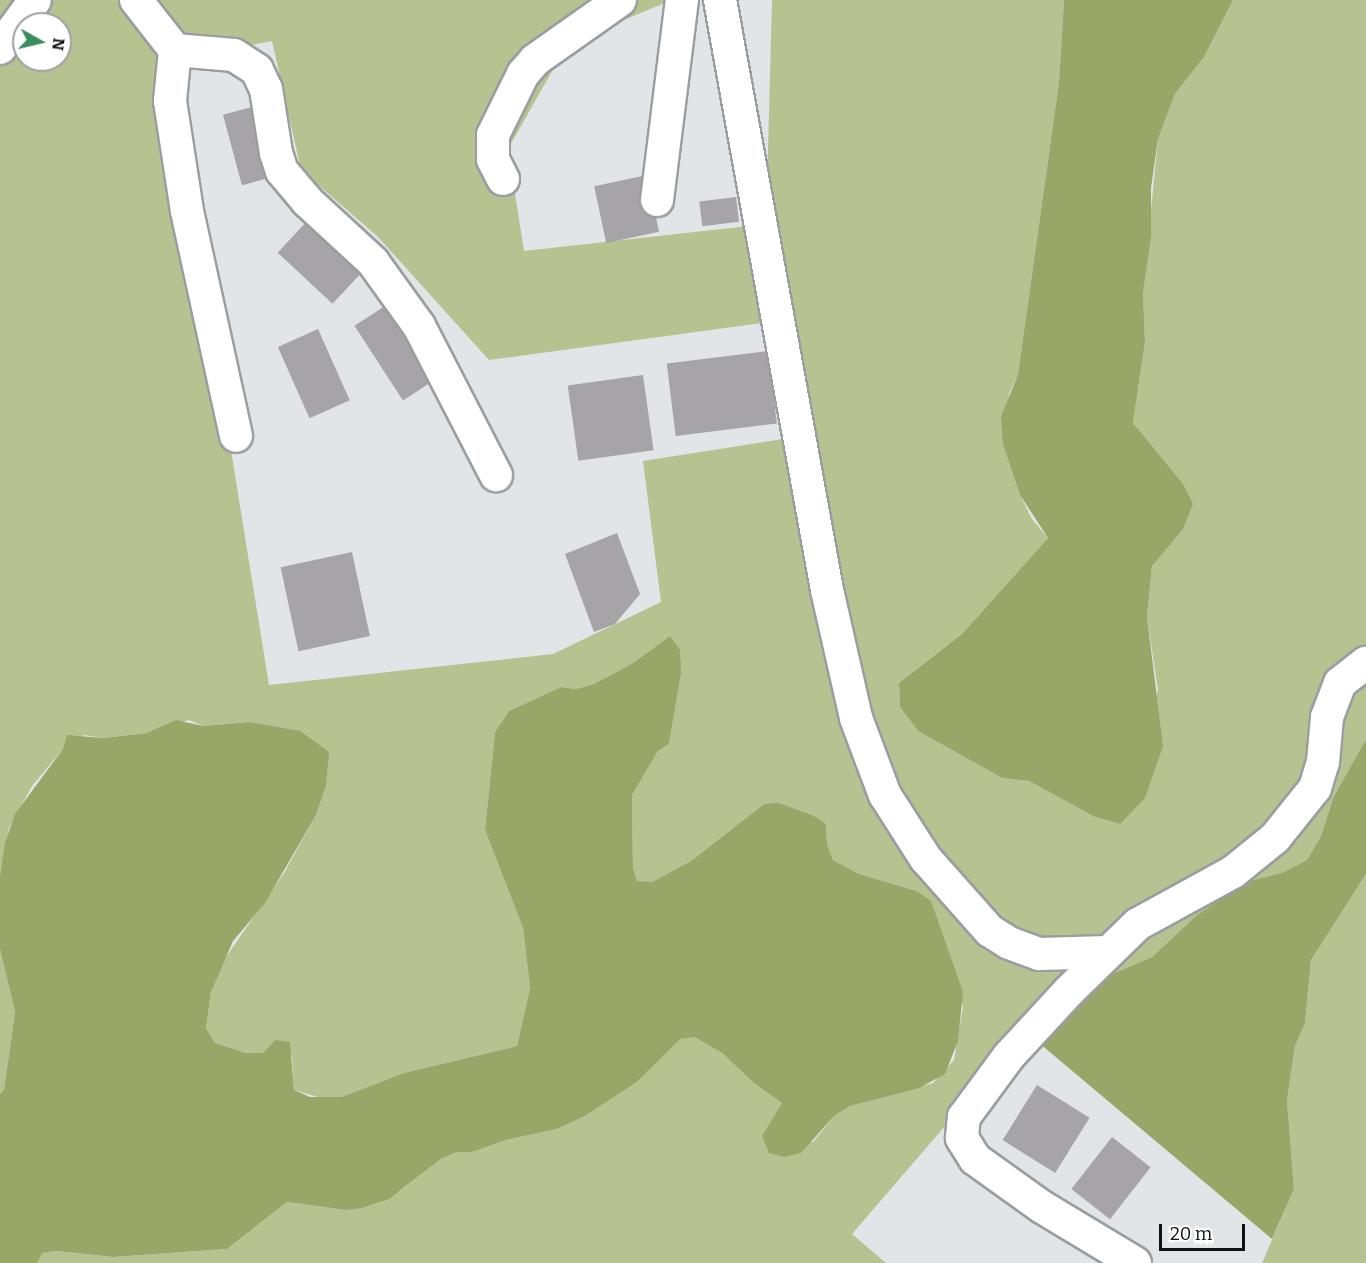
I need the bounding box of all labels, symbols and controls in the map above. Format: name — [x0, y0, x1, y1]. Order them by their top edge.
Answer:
north arrow — [12, 12, 72, 72]
text: N — [48, 37, 69, 52]
scale bar — [1162, 1212, 1248, 1250]
text: 20 m — [1170, 1223, 1212, 1245]

